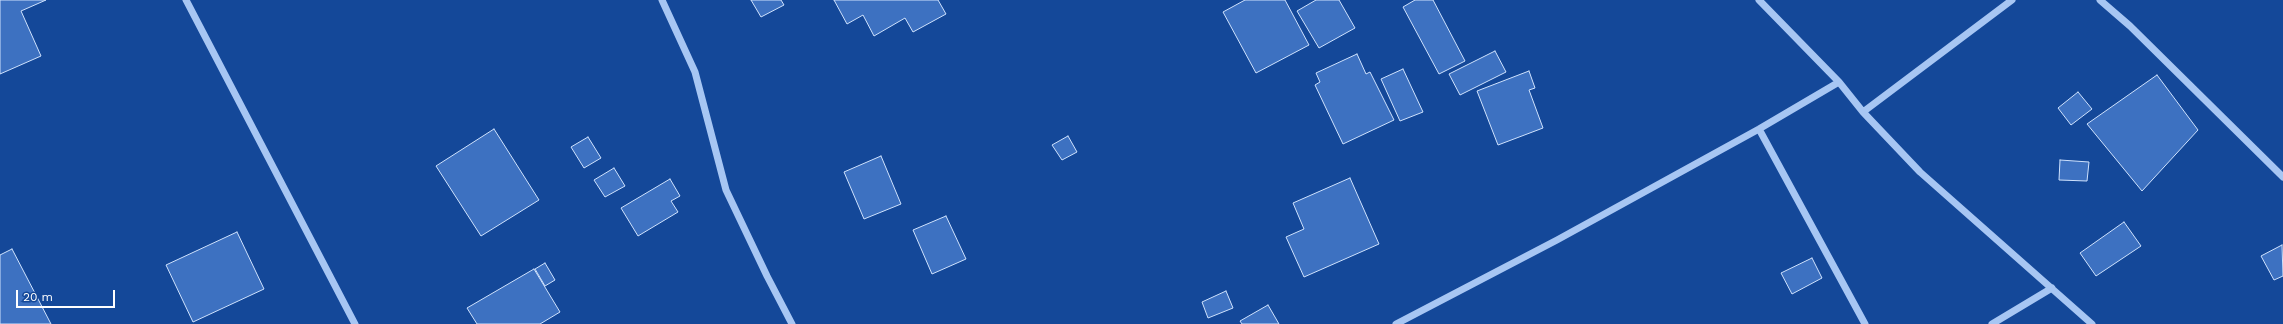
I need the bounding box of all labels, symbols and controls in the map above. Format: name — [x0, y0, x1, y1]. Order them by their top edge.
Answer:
scale bar — [18, 282, 117, 308]
text: 20 m — [23, 290, 53, 304]

